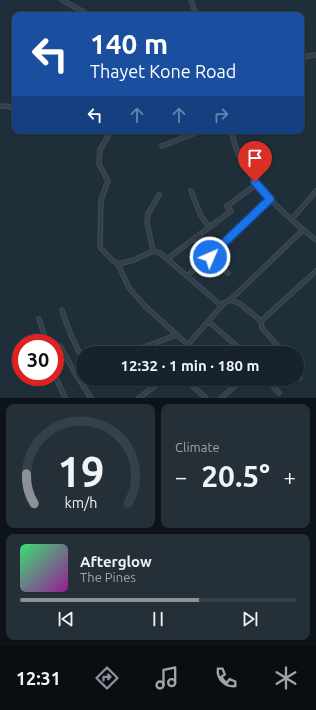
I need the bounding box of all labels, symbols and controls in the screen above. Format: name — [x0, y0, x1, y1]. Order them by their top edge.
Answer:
icon: left — [24, 28, 76, 80]
text: 140 m — [90, 28, 168, 59]
text: Thayet Kone Road — [90, 61, 236, 81]
icon: left — [84, 104, 106, 126]
icon: ahead — [126, 104, 148, 126]
icon: ahead — [168, 104, 190, 126]
icon: right — [210, 104, 232, 126]
pin — [238, 141, 272, 182]
icon: arrive — [244, 147, 266, 169]
position arrow — [189, 236, 231, 278]
speed limit sign: 30 — [12, 334, 64, 386]
text: 12:32 · 1 min · 180 m — [121, 357, 259, 374]
text: Climate — [175, 440, 220, 454]
text: 19 — [57, 448, 104, 495]
text: 20.5° — [201, 459, 270, 493]
text: − — [175, 464, 187, 489]
text: + — [284, 464, 296, 489]
text: km/h — [64, 495, 97, 511]
text: Afterglow — [80, 553, 152, 570]
text: The Pines — [80, 570, 136, 584]
icon: previous — [55, 608, 77, 630]
icon: pause — [147, 608, 169, 630]
icon: next — [239, 608, 261, 630]
icon: directions — [93, 664, 121, 692]
icon: music — [153, 664, 181, 692]
icon: phone — [212, 664, 240, 692]
icon: climate — [272, 664, 300, 692]
text: 12:31 — [16, 668, 61, 688]

